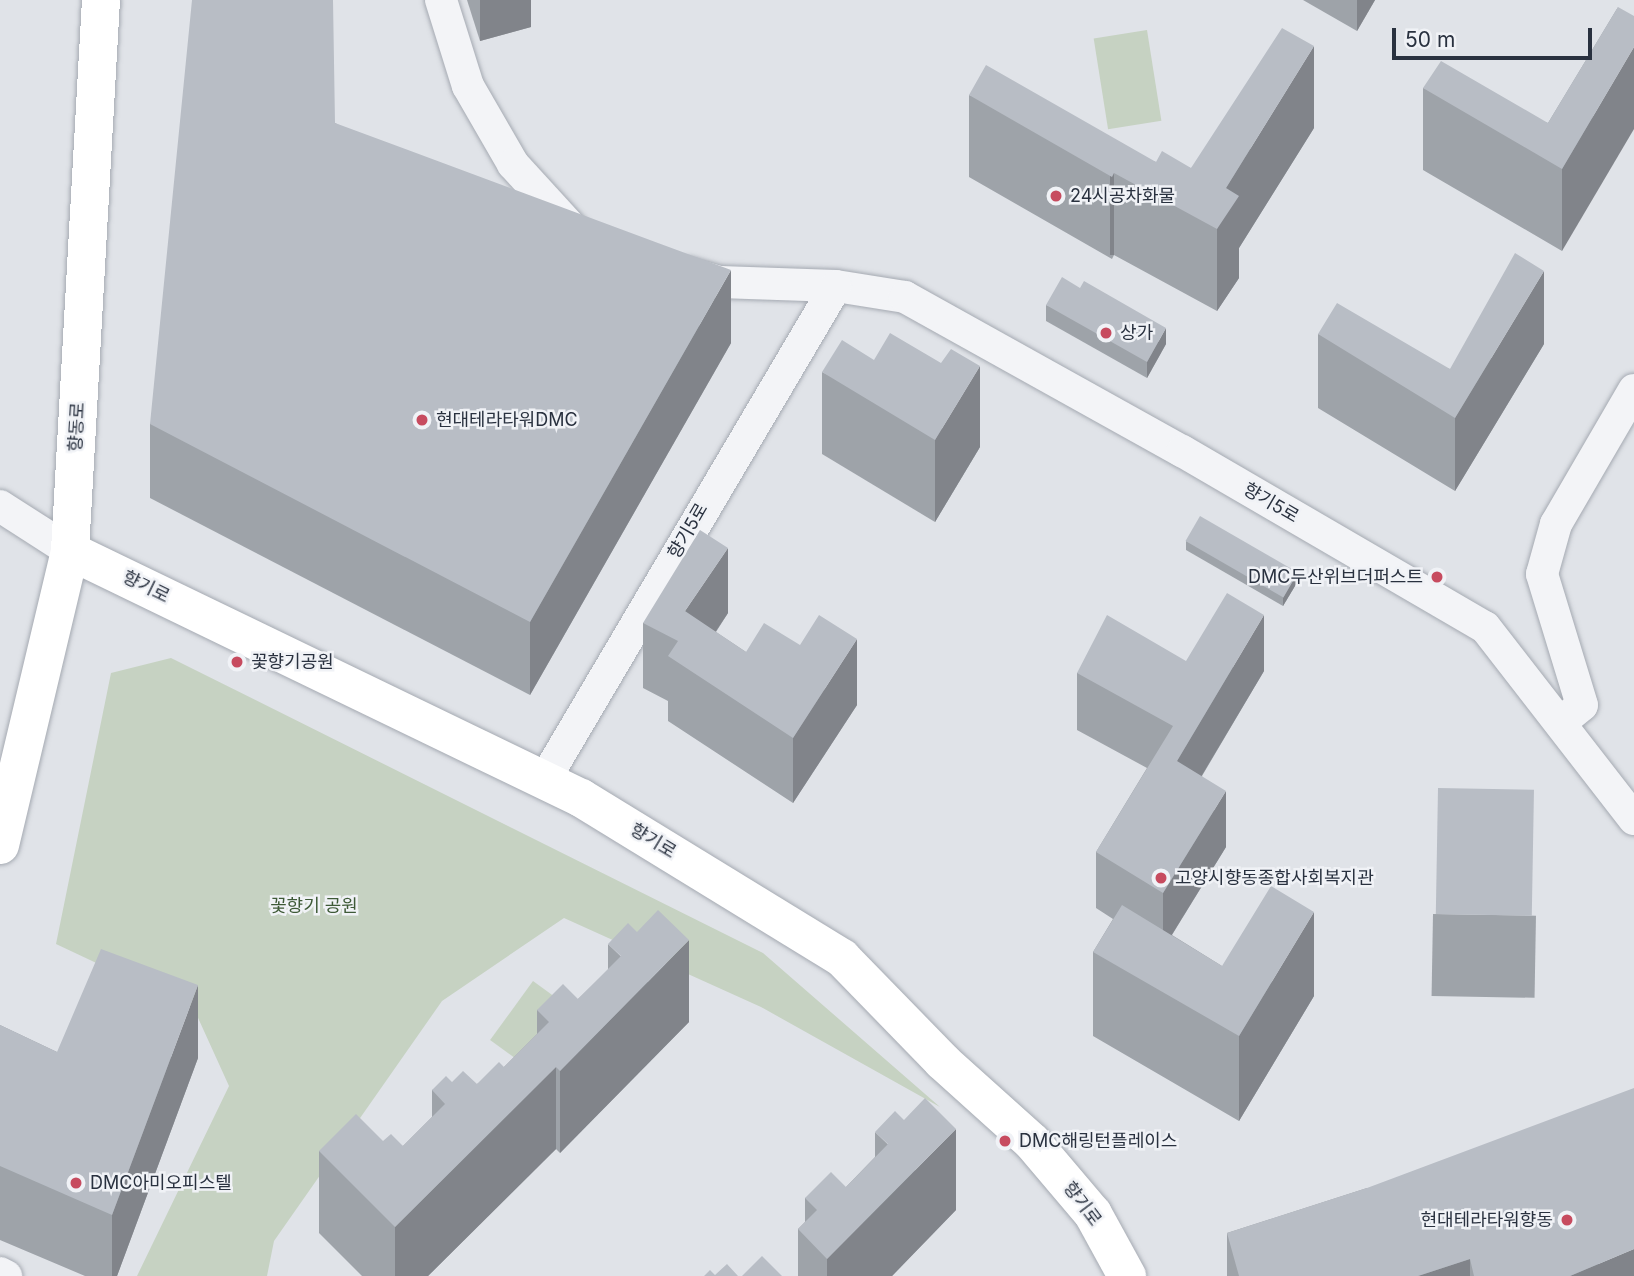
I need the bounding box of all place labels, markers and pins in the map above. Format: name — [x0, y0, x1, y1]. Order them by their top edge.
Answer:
place label: 24시공차화물 — [1070, 185, 1175, 207]
marker: 24시공차화물 — [1048, 188, 1064, 204]
place label: 상가 — [1120, 322, 1153, 344]
marker: 상가 — [1098, 325, 1114, 341]
place label: 현대테라타워DMC — [436, 409, 578, 431]
marker: 현대테라타워DMC — [414, 412, 430, 428]
place label: DMC두산위브더퍼스트 — [1248, 566, 1423, 588]
marker: DMC두산위브더퍼스트 — [1429, 569, 1445, 585]
place label: 꽃향기공원 — [251, 651, 334, 673]
marker: 꽃향기공원 — [229, 654, 245, 670]
place label: 고양시향동종합사회복지관 — [1175, 867, 1374, 889]
marker: 고양시향동종합사회복지관 — [1153, 870, 1169, 886]
place label: DMC해링턴플레이스 — [1019, 1130, 1177, 1152]
marker: DMC해링턴플레이스 — [997, 1133, 1013, 1149]
place label: DMC아미오피스텔 — [90, 1172, 232, 1194]
marker: DMC아미오피스텔 — [68, 1175, 84, 1191]
place label: 현대테라타워향동 — [1421, 1209, 1553, 1231]
marker: 현대테라타워향동 — [1559, 1212, 1575, 1228]

